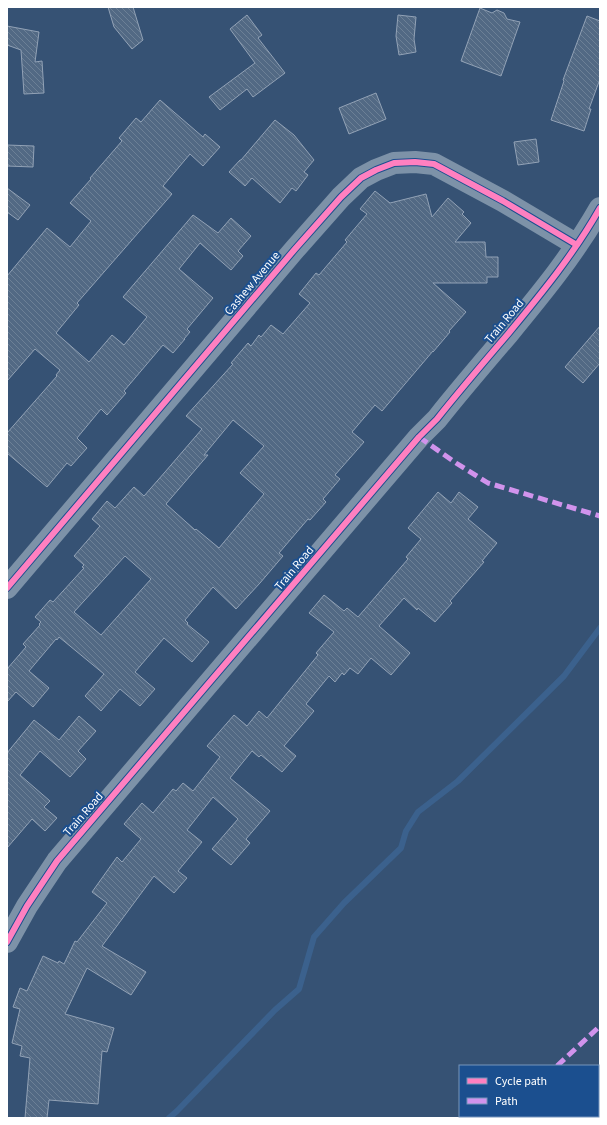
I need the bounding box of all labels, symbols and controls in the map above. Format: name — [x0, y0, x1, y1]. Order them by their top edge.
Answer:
street label: Cashew Avenue — [221, 248, 284, 319]
street label: Train Road — [481, 295, 528, 347]
street label: Train Road — [271, 542, 318, 594]
street label: Train Road — [59, 789, 107, 840]
legend — [459, 1065, 599, 1117]
text: Cycle path — [495, 1073, 547, 1090]
text: Path — [495, 1093, 518, 1110]

